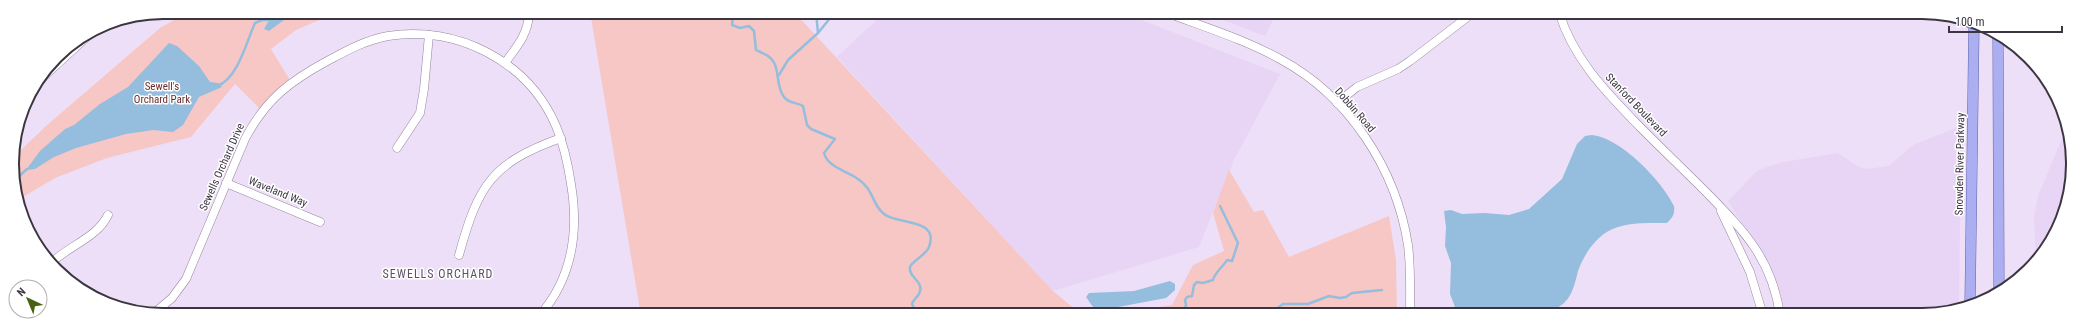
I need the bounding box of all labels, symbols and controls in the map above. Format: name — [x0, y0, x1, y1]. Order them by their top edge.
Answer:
scale bar — [1949, 8, 2062, 34]
text: 100 m — [1955, 15, 1985, 29]
street label: Stanford Boulevard — [1603, 71, 1669, 139]
park label: Sewell's Orchard Park — [134, 80, 190, 106]
street label: Dobbin Road — [1332, 85, 1378, 135]
street label: Snowden River Parkway — [1953, 112, 1967, 215]
street label: Sewells Orchard Drive — [197, 121, 247, 213]
street label: Waveland Way — [247, 174, 310, 210]
district label: SEWELLS ORCHARD — [383, 267, 493, 281]
north arrow — [8, 279, 48, 319]
text: N — [14, 285, 29, 299]

